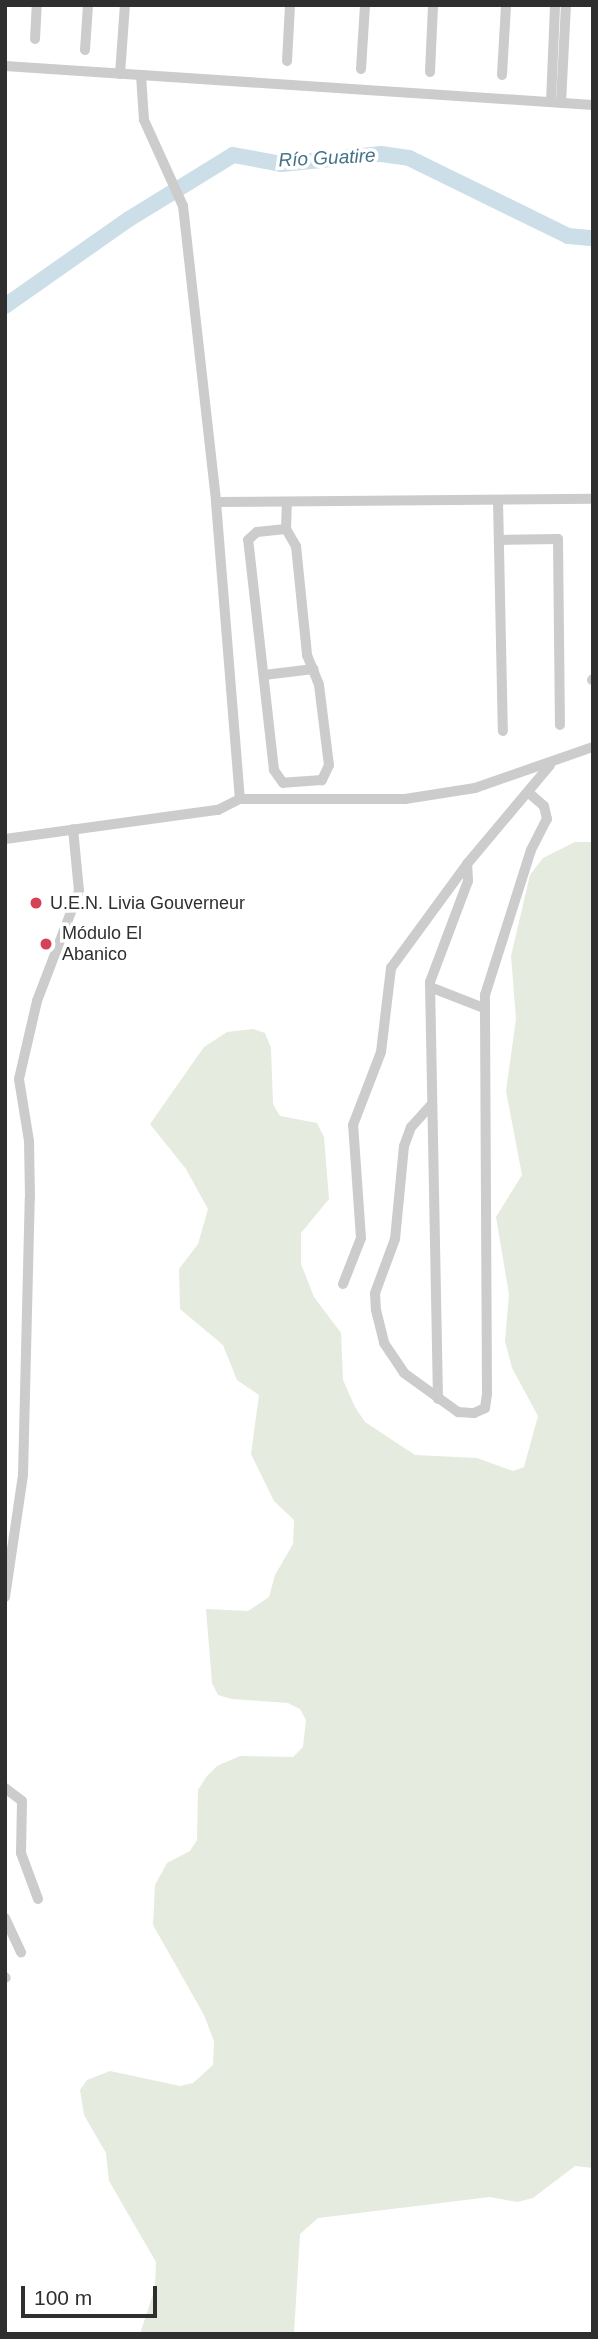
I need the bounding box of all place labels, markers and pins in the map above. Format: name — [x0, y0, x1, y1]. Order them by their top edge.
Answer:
place label: U.E.N. Livia Gouverneur — [50, 892, 245, 914]
marker: U.E.N. Livia Gouverneur — [28, 895, 44, 911]
place label: Módulo El Abanico — [62, 923, 142, 965]
marker: Módulo El Abanico — [36, 934, 56, 954]

